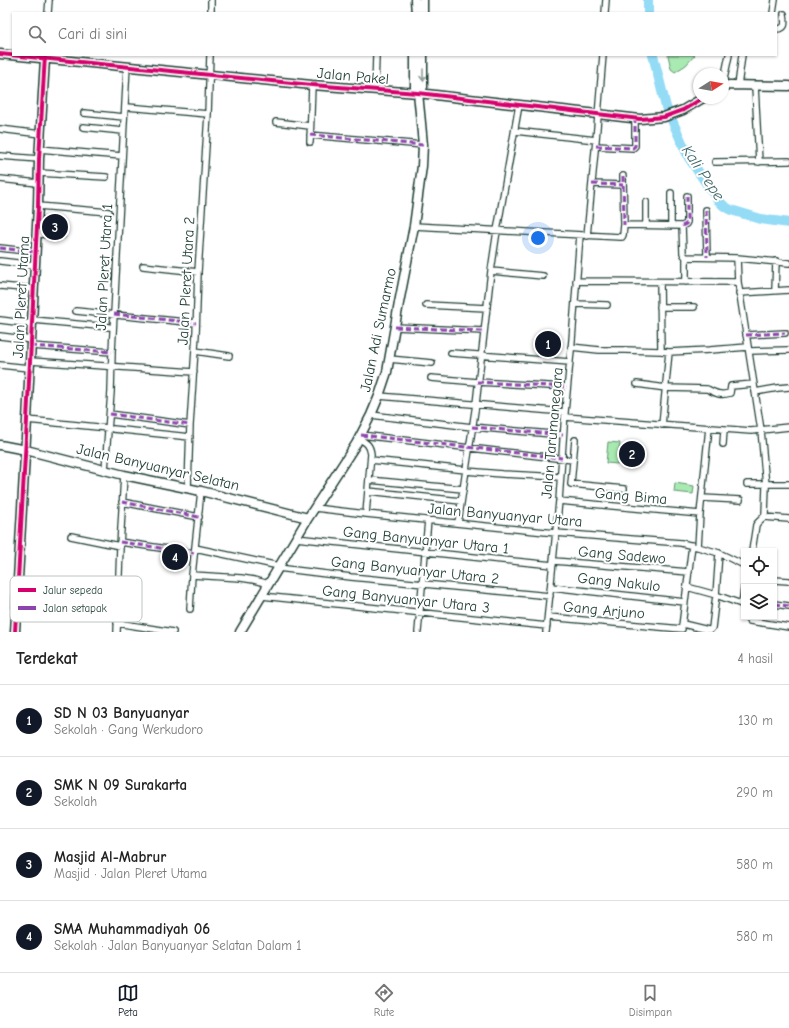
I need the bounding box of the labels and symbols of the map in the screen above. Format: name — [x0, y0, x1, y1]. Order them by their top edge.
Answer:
street label: Jalan Pakel — [316, 64, 390, 88]
one-way arrow — [419, 68, 427, 81]
north arrow — [693, 68, 729, 104]
water label: Kali Pepe — [678, 142, 728, 204]
street label: Jalan Pleret Utara 1 — [92, 203, 116, 331]
pin: 3 — [42, 212, 68, 242]
street label: Jalan Pleret Utara 2 — [174, 216, 198, 346]
your location — [528, 228, 548, 248]
street label: Jalan Pleret Utama — [9, 235, 33, 359]
street label: Jalan Adi Sumarmo — [356, 266, 400, 394]
pin: 1 — [535, 329, 561, 359]
street label: Jalan Tarumanegara — [537, 367, 567, 499]
street label: Jalan Banyuanyar Selatan — [75, 439, 241, 495]
pin: 2 — [619, 439, 645, 469]
street label: Gang Bima — [594, 484, 668, 508]
street label: Jalan Banyuanyar Utara — [427, 499, 583, 531]
street label: Gang Banyuanyar Utara 1 — [342, 522, 510, 558]
pin: 4 — [162, 542, 188, 572]
street label: Gang Sadewo — [577, 542, 667, 568]
street label: Gang Banyuanyar Utara 2 — [330, 552, 500, 588]
street label: Gang Nakulo — [577, 569, 662, 595]
legend — [10, 576, 142, 622]
street label: Gang Banyuanyar Utara 3 — [321, 581, 491, 617]
text: Jalur sepeda — [43, 584, 103, 597]
street label: Gang Arjuno — [562, 597, 646, 623]
text: Jalan setapak — [43, 602, 108, 615]

